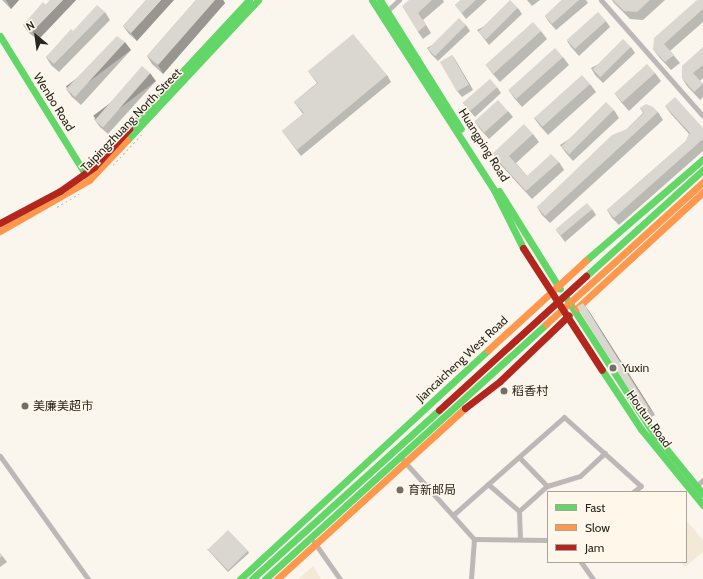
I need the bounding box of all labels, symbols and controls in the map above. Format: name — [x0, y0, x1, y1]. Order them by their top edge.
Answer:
north arrow — [16, 16, 56, 56]
text: N — [23, 17, 37, 34]
street label: Taipingzhuang North Street — [78, 65, 184, 175]
street label: Wenbo Road — [30, 70, 78, 134]
street label: Huangping Road — [456, 106, 512, 184]
street label: Jiancaicheng West Road — [413, 313, 511, 405]
place label: Yuxin — [622, 361, 649, 375]
marker: Yuxin — [607, 362, 619, 374]
place label: 稻香村 — [512, 384, 548, 398]
marker: 稻香村 — [499, 386, 509, 396]
street label: Houtun Road — [623, 388, 675, 450]
place label: 美廉美超市 — [33, 399, 93, 413]
marker: 美廉美超市 — [20, 401, 30, 411]
place label: 育新邮局 — [408, 483, 456, 497]
marker: 育新邮局 — [395, 485, 405, 495]
legend — [547, 491, 687, 563]
text: Fast — [585, 500, 605, 515]
text: Slow — [585, 520, 610, 535]
text: Jam — [585, 540, 604, 555]

